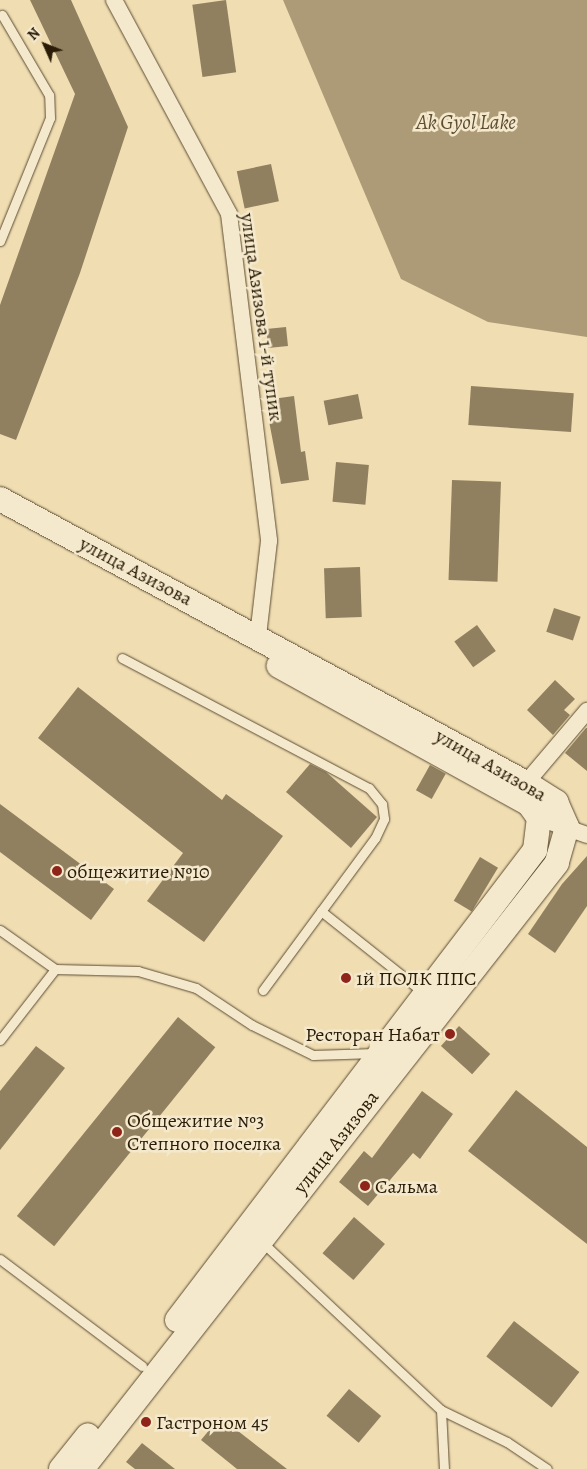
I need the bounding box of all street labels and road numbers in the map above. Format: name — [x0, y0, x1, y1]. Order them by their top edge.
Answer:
street label: улица Азизова 1-й тупик — [236, 211, 288, 423]
street label: улица Азизова — [75, 531, 197, 611]
street label: улица Азизова — [431, 724, 551, 806]
street label: улица Азизова — [288, 1086, 384, 1198]

